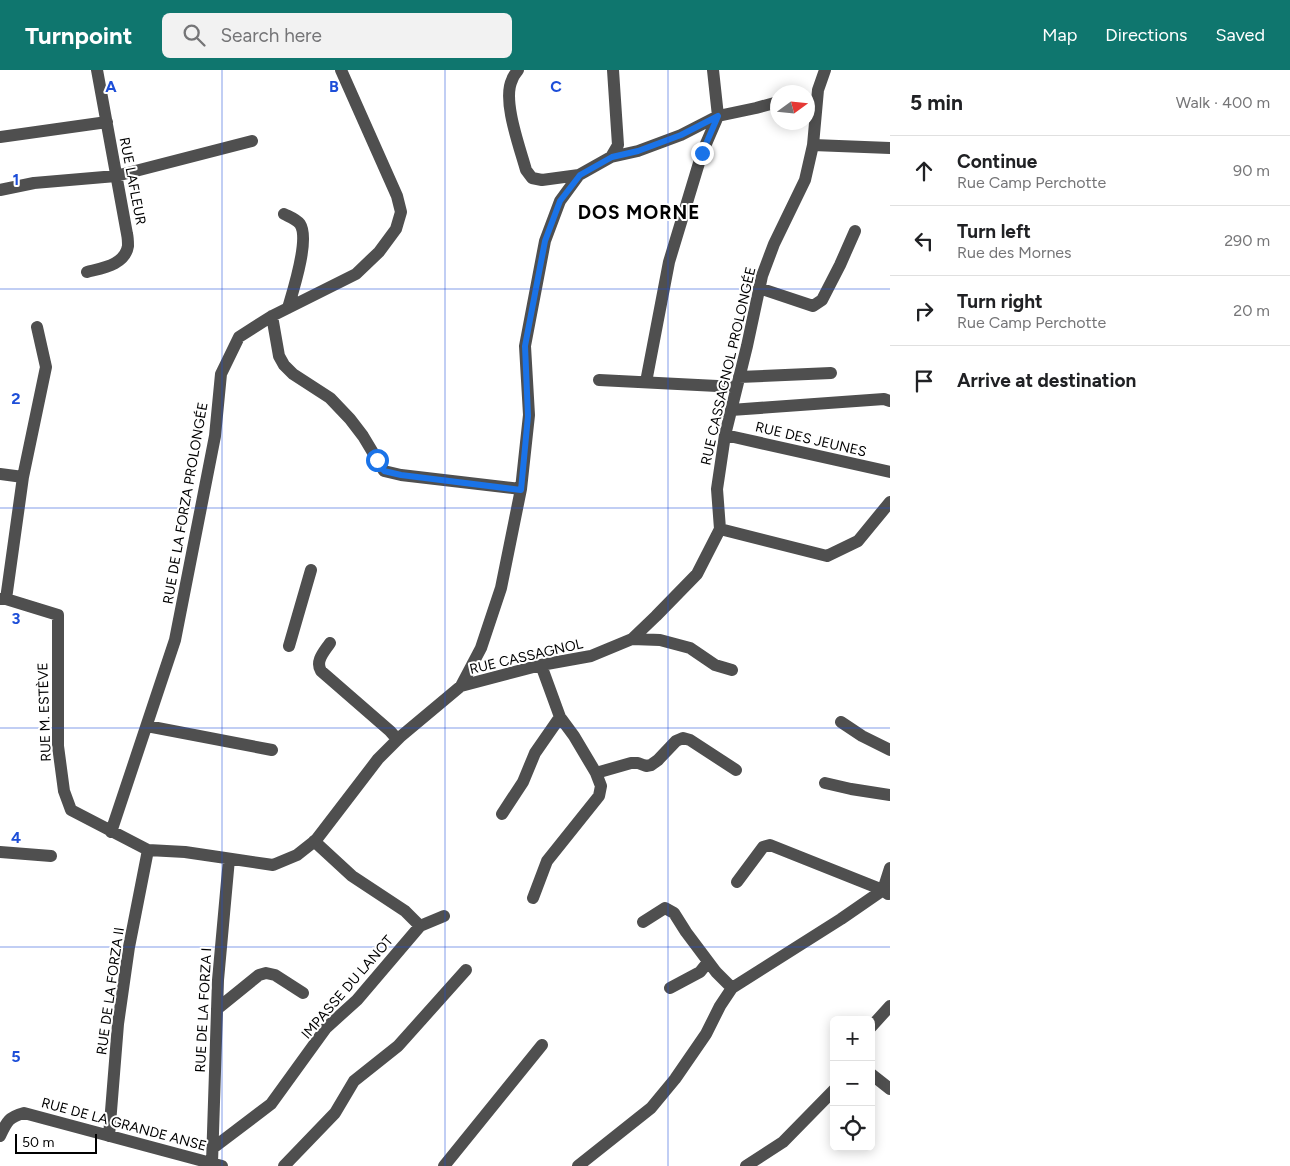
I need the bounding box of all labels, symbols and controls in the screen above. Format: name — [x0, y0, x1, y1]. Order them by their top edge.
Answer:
search box — [162, 13, 512, 58]
text: Turnpoint — [25, 21, 132, 50]
icon: search — [180, 21, 208, 49]
text: Search here — [220, 24, 322, 47]
text: Map — [1042, 24, 1077, 46]
text: Directions — [1105, 24, 1187, 46]
text: Saved — [1215, 24, 1265, 46]
text: A — [105, 77, 117, 96]
text: B — [329, 77, 339, 96]
text: C — [550, 77, 562, 96]
north arrow — [770, 85, 815, 130]
text: 5 min — [910, 90, 963, 115]
text: Walk · 400 m — [1176, 93, 1270, 112]
street label: RUE LAFLEUR — [116, 136, 149, 227]
route end — [691, 142, 714, 165]
text: Continue — [957, 150, 1037, 173]
icon: ahead — [910, 157, 938, 185]
text: 90 m — [1233, 161, 1270, 180]
text: 1 — [13, 170, 19, 189]
text: Rue Camp Perchotte — [957, 173, 1106, 192]
district label: DOS MORNE — [578, 201, 700, 224]
text: Turn left — [957, 220, 1031, 243]
icon: left — [910, 227, 938, 255]
text: 290 m — [1224, 231, 1270, 250]
text: Rue des Mornes — [957, 243, 1072, 262]
street label: RUE CASSAGNOL PROLONGÉE — [697, 265, 760, 467]
text: Turn right — [957, 290, 1043, 313]
icon: right — [910, 297, 938, 325]
text: 20 m — [1233, 301, 1270, 320]
text: Rue Camp Perchotte — [957, 313, 1106, 332]
icon: arrive — [910, 367, 938, 395]
text: Arrive at destination — [957, 369, 1136, 392]
text: 2 — [11, 389, 21, 408]
street label: RUE DE LA FORZA PROLONGÉE — [159, 401, 212, 605]
street label: RUE DES JEUNES — [754, 418, 868, 461]
route start — [366, 449, 389, 472]
text: 3 — [12, 609, 21, 628]
street label: RUE CASSAGNOL — [468, 635, 585, 678]
street label: RUE M. ESTÈVE — [34, 662, 55, 762]
text: 4 — [11, 828, 21, 847]
street label: RUE DE LA FORZA II — [93, 926, 128, 1056]
street label: IMPASSE DU LANOT — [298, 932, 397, 1042]
street label: RUE DE LA FORZA I — [192, 947, 215, 1073]
map controls — [830, 1016, 875, 1151]
button: + — [830, 1016, 875, 1061]
text: 5 — [11, 1047, 21, 1066]
button: − — [830, 1061, 875, 1106]
street label: RUE DE LA GRANDE ANSE — [39, 1094, 208, 1155]
button: locate — [830, 1106, 875, 1151]
scale bar — [15, 1131, 98, 1154]
text: 50 m — [22, 1134, 54, 1151]

